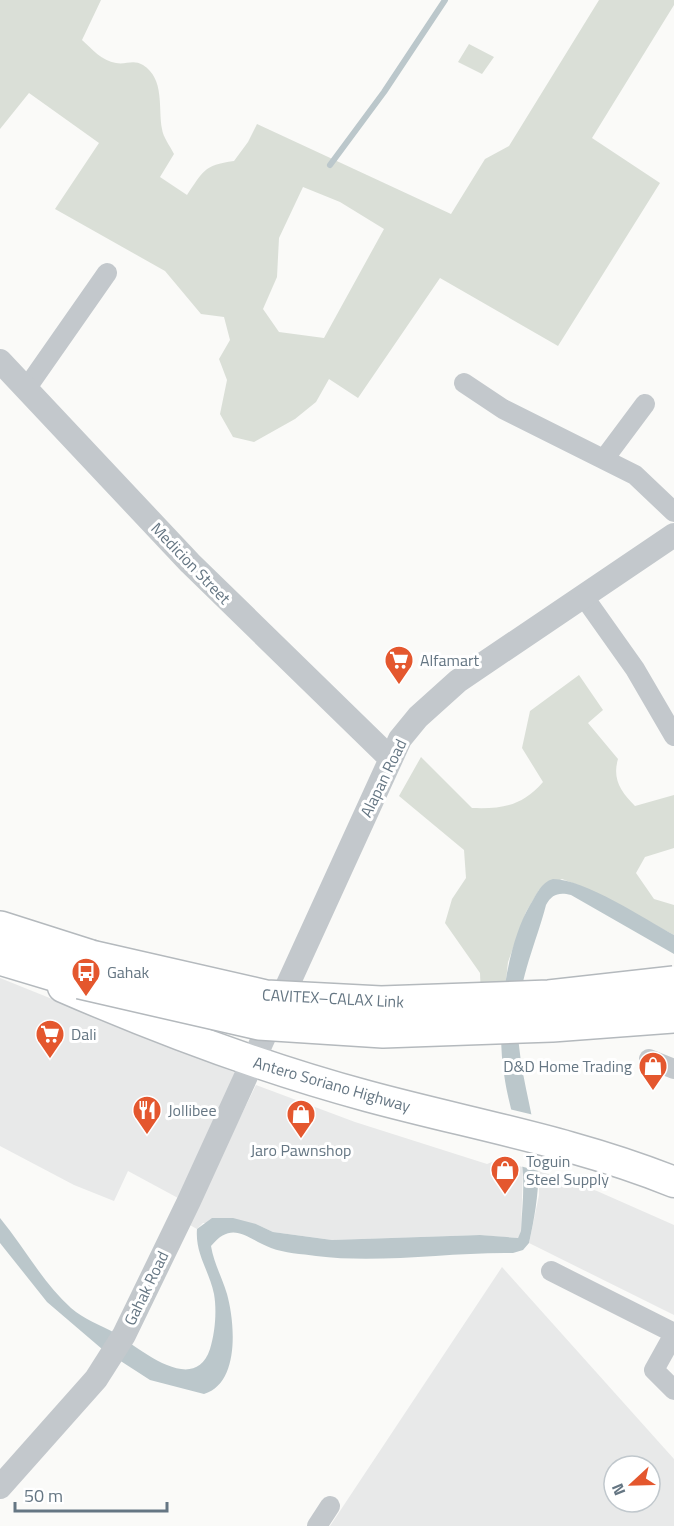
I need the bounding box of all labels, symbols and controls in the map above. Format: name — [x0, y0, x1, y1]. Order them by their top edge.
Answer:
street label: Medicion Street — [146, 517, 237, 610]
supermarket icon: Alfamart — [383, 644, 415, 686]
place label: Alfamart — [420, 648, 479, 672]
street label: Alapan Road — [354, 735, 412, 821]
bus stop icon: Gahak — [70, 956, 102, 998]
place label: Gahak — [107, 960, 149, 984]
street label: CAVITEX–CALAX Link — [261, 982, 405, 1014]
supermarket icon: Dali — [34, 1018, 66, 1060]
place label: Dali — [71, 1022, 97, 1046]
street label: Antero Soriano Highway — [250, 1050, 414, 1118]
shop icon: D&D Home Trading — [637, 1050, 669, 1092]
place label: D&D Home Trading — [503, 1054, 632, 1078]
restaurant icon: Jollibee — [131, 1094, 163, 1136]
place label: Jollibee — [168, 1098, 216, 1122]
shop icon: Jaro Pawnshop — [285, 1098, 317, 1140]
place label: Jaro Pawnshop — [250, 1138, 352, 1162]
place label: Toguin Steel Supply — [526, 1149, 609, 1191]
shop icon: Toguin Steel Supply — [489, 1154, 521, 1196]
street label: Gahak Road — [118, 1247, 174, 1329]
north arrow — [602, 1454, 662, 1514]
scale bar — [15, 1475, 166, 1513]
text: N — [605, 1480, 631, 1499]
text: 50 m — [24, 1482, 63, 1509]

